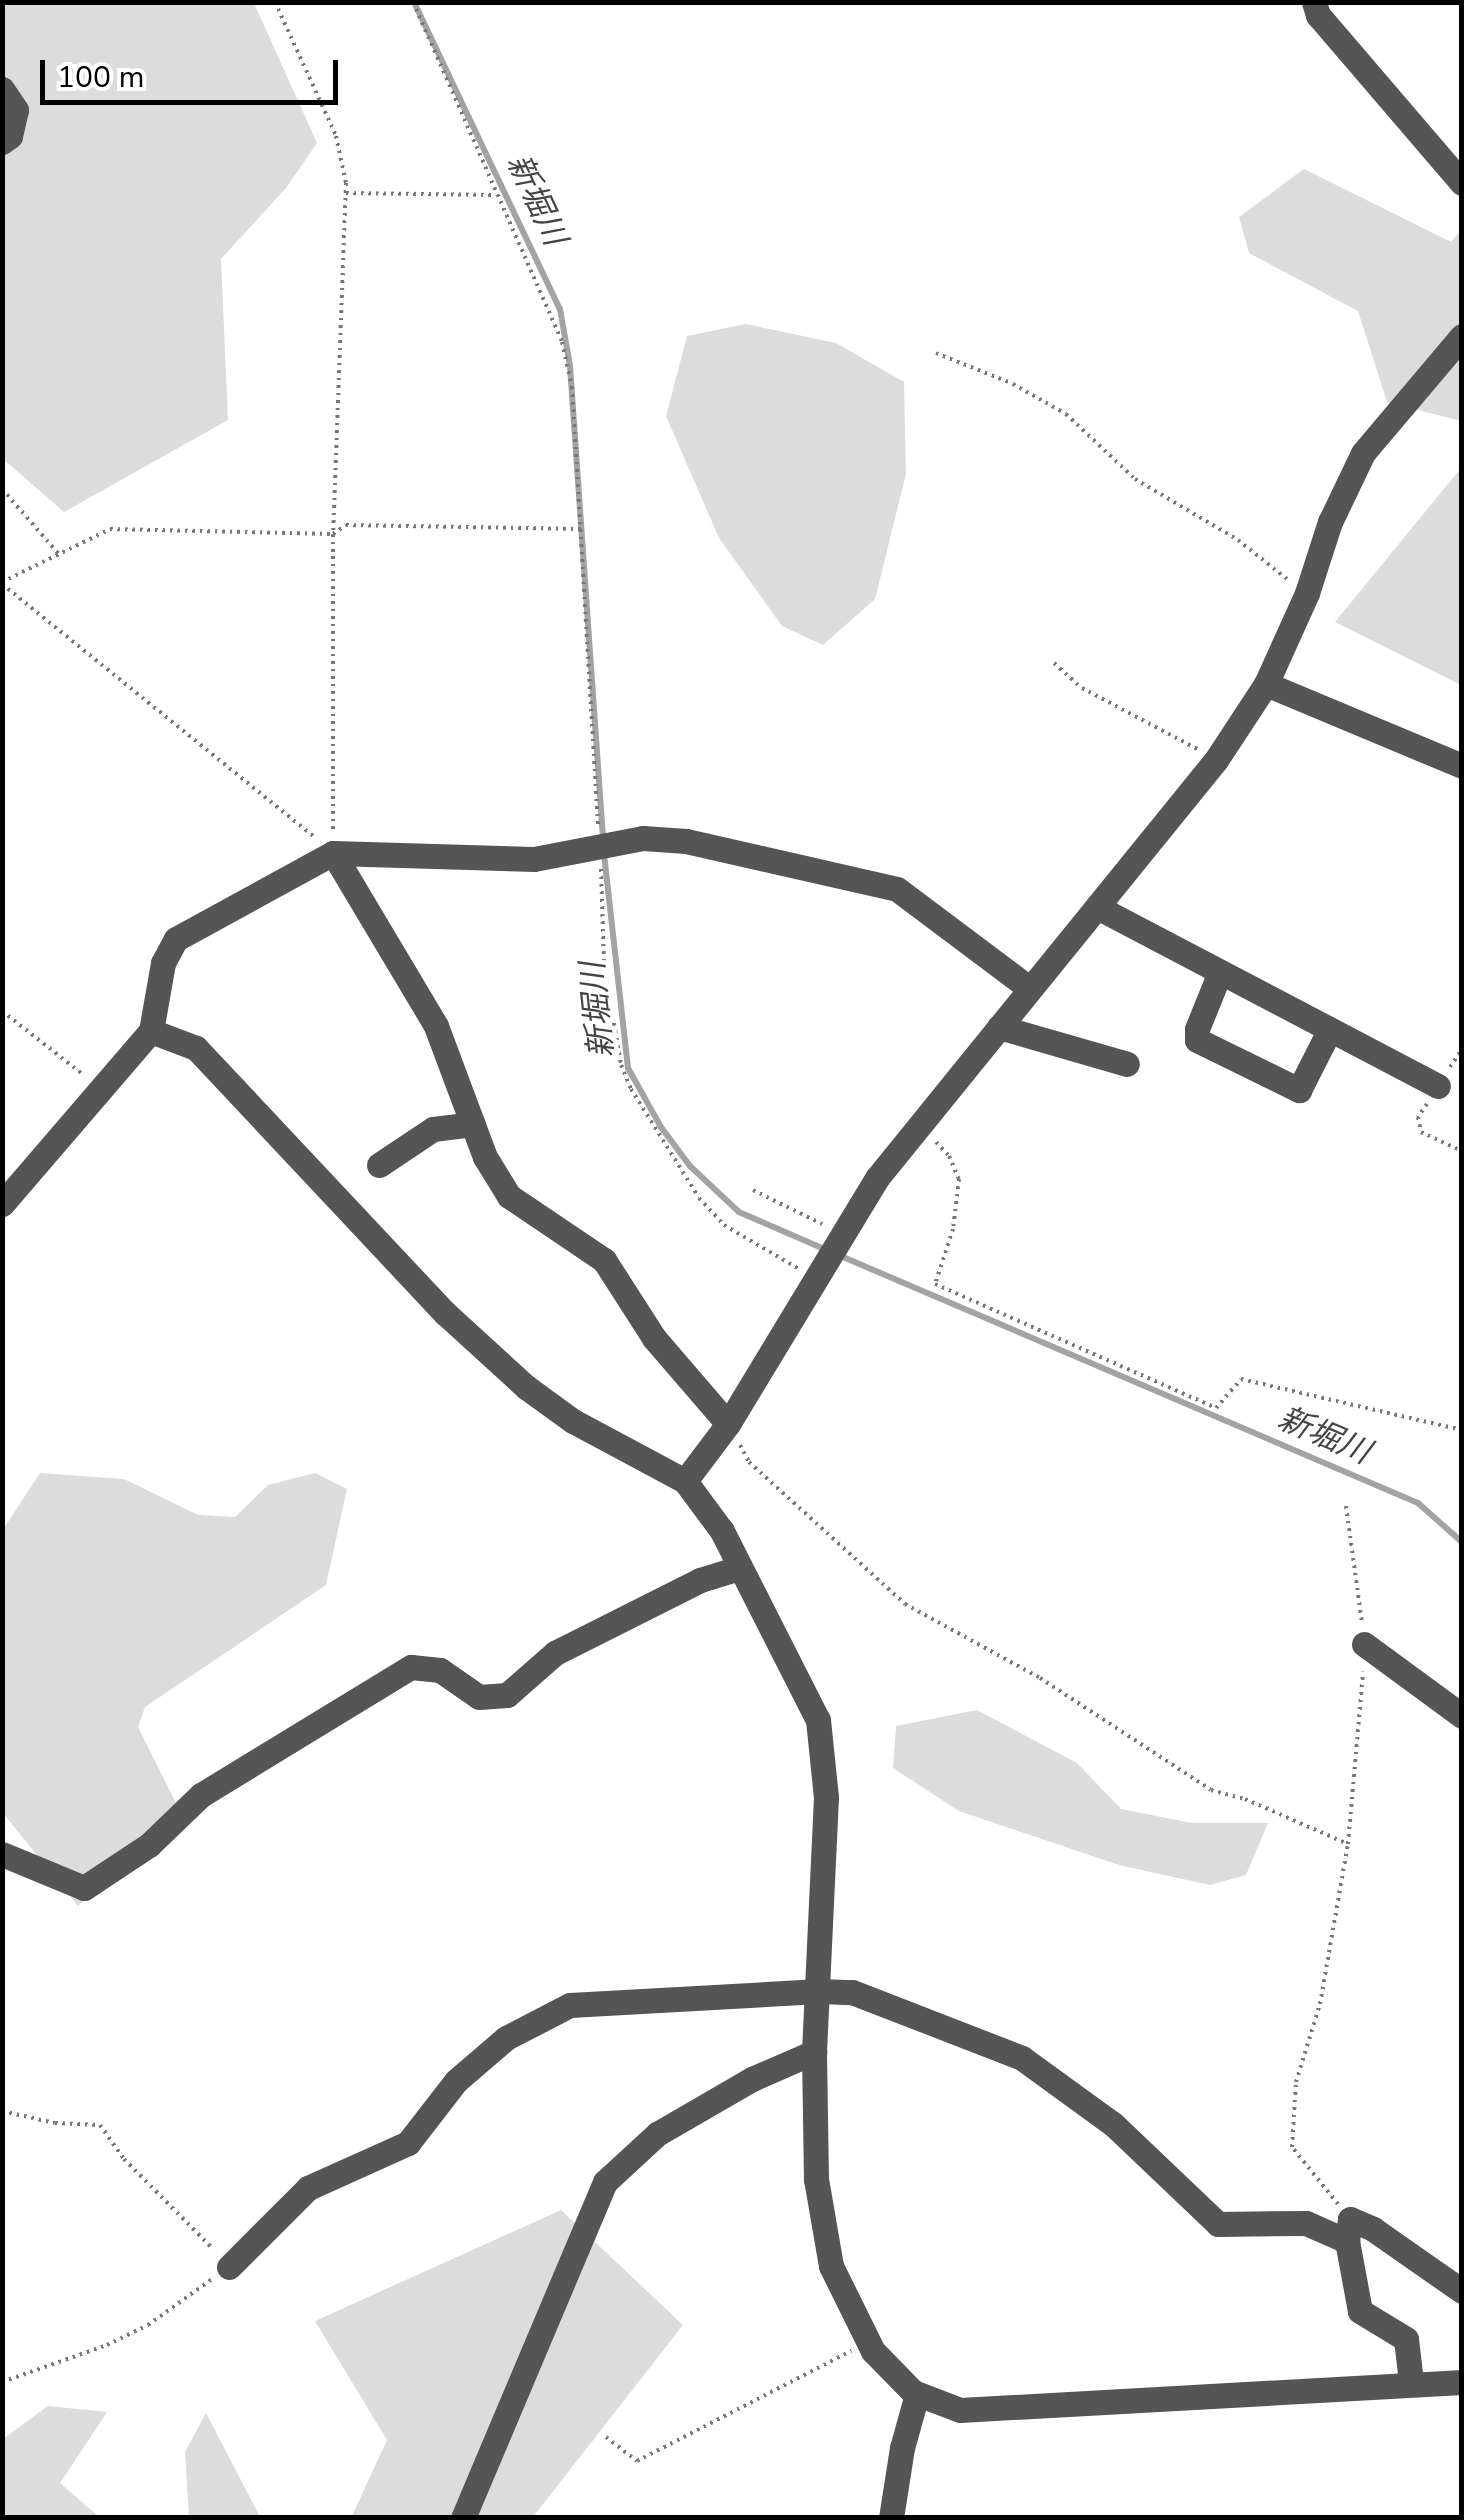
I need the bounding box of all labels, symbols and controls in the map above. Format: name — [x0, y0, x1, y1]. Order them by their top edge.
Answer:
scale bar — [45, 40, 342, 102]
text: 100 m — [57, 57, 144, 98]
water label: 新堀川 — [498, 148, 574, 252]
water label: 新堀川 — [574, 960, 622, 1060]
water label: 新堀川 — [1272, 1400, 1376, 1472]

